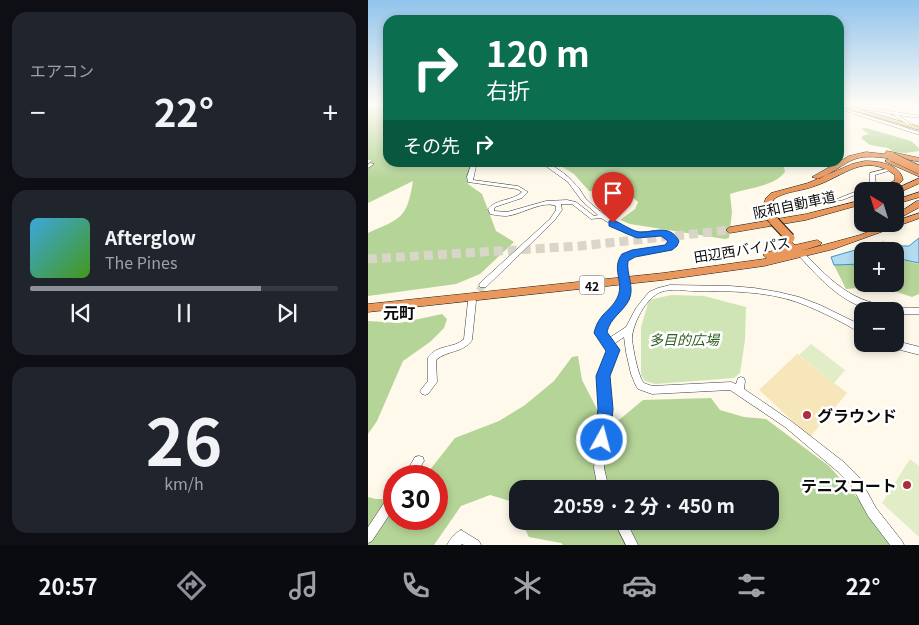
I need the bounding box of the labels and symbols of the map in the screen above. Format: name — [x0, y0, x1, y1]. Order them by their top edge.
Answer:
pin — [592, 172, 634, 223]
north arrow — [854, 182, 904, 232]
street label: 阪和自動車道 — [751, 185, 837, 223]
street label: 田辺西バイパス — [692, 231, 792, 267]
road number: 42 — [580, 276, 604, 294]
district label: 元町 — [383, 300, 415, 324]
park label: 多目的広場 — [649, 329, 721, 349]
place label: グラウンド — [817, 403, 897, 427]
marker: グラウンド — [801, 409, 813, 421]
position arrow — [575, 413, 627, 465]
speed limit sign: 30 — [383, 465, 448, 530]
place label: テニスコート — [801, 473, 897, 497]
marker: テニスコート — [901, 479, 913, 491]

